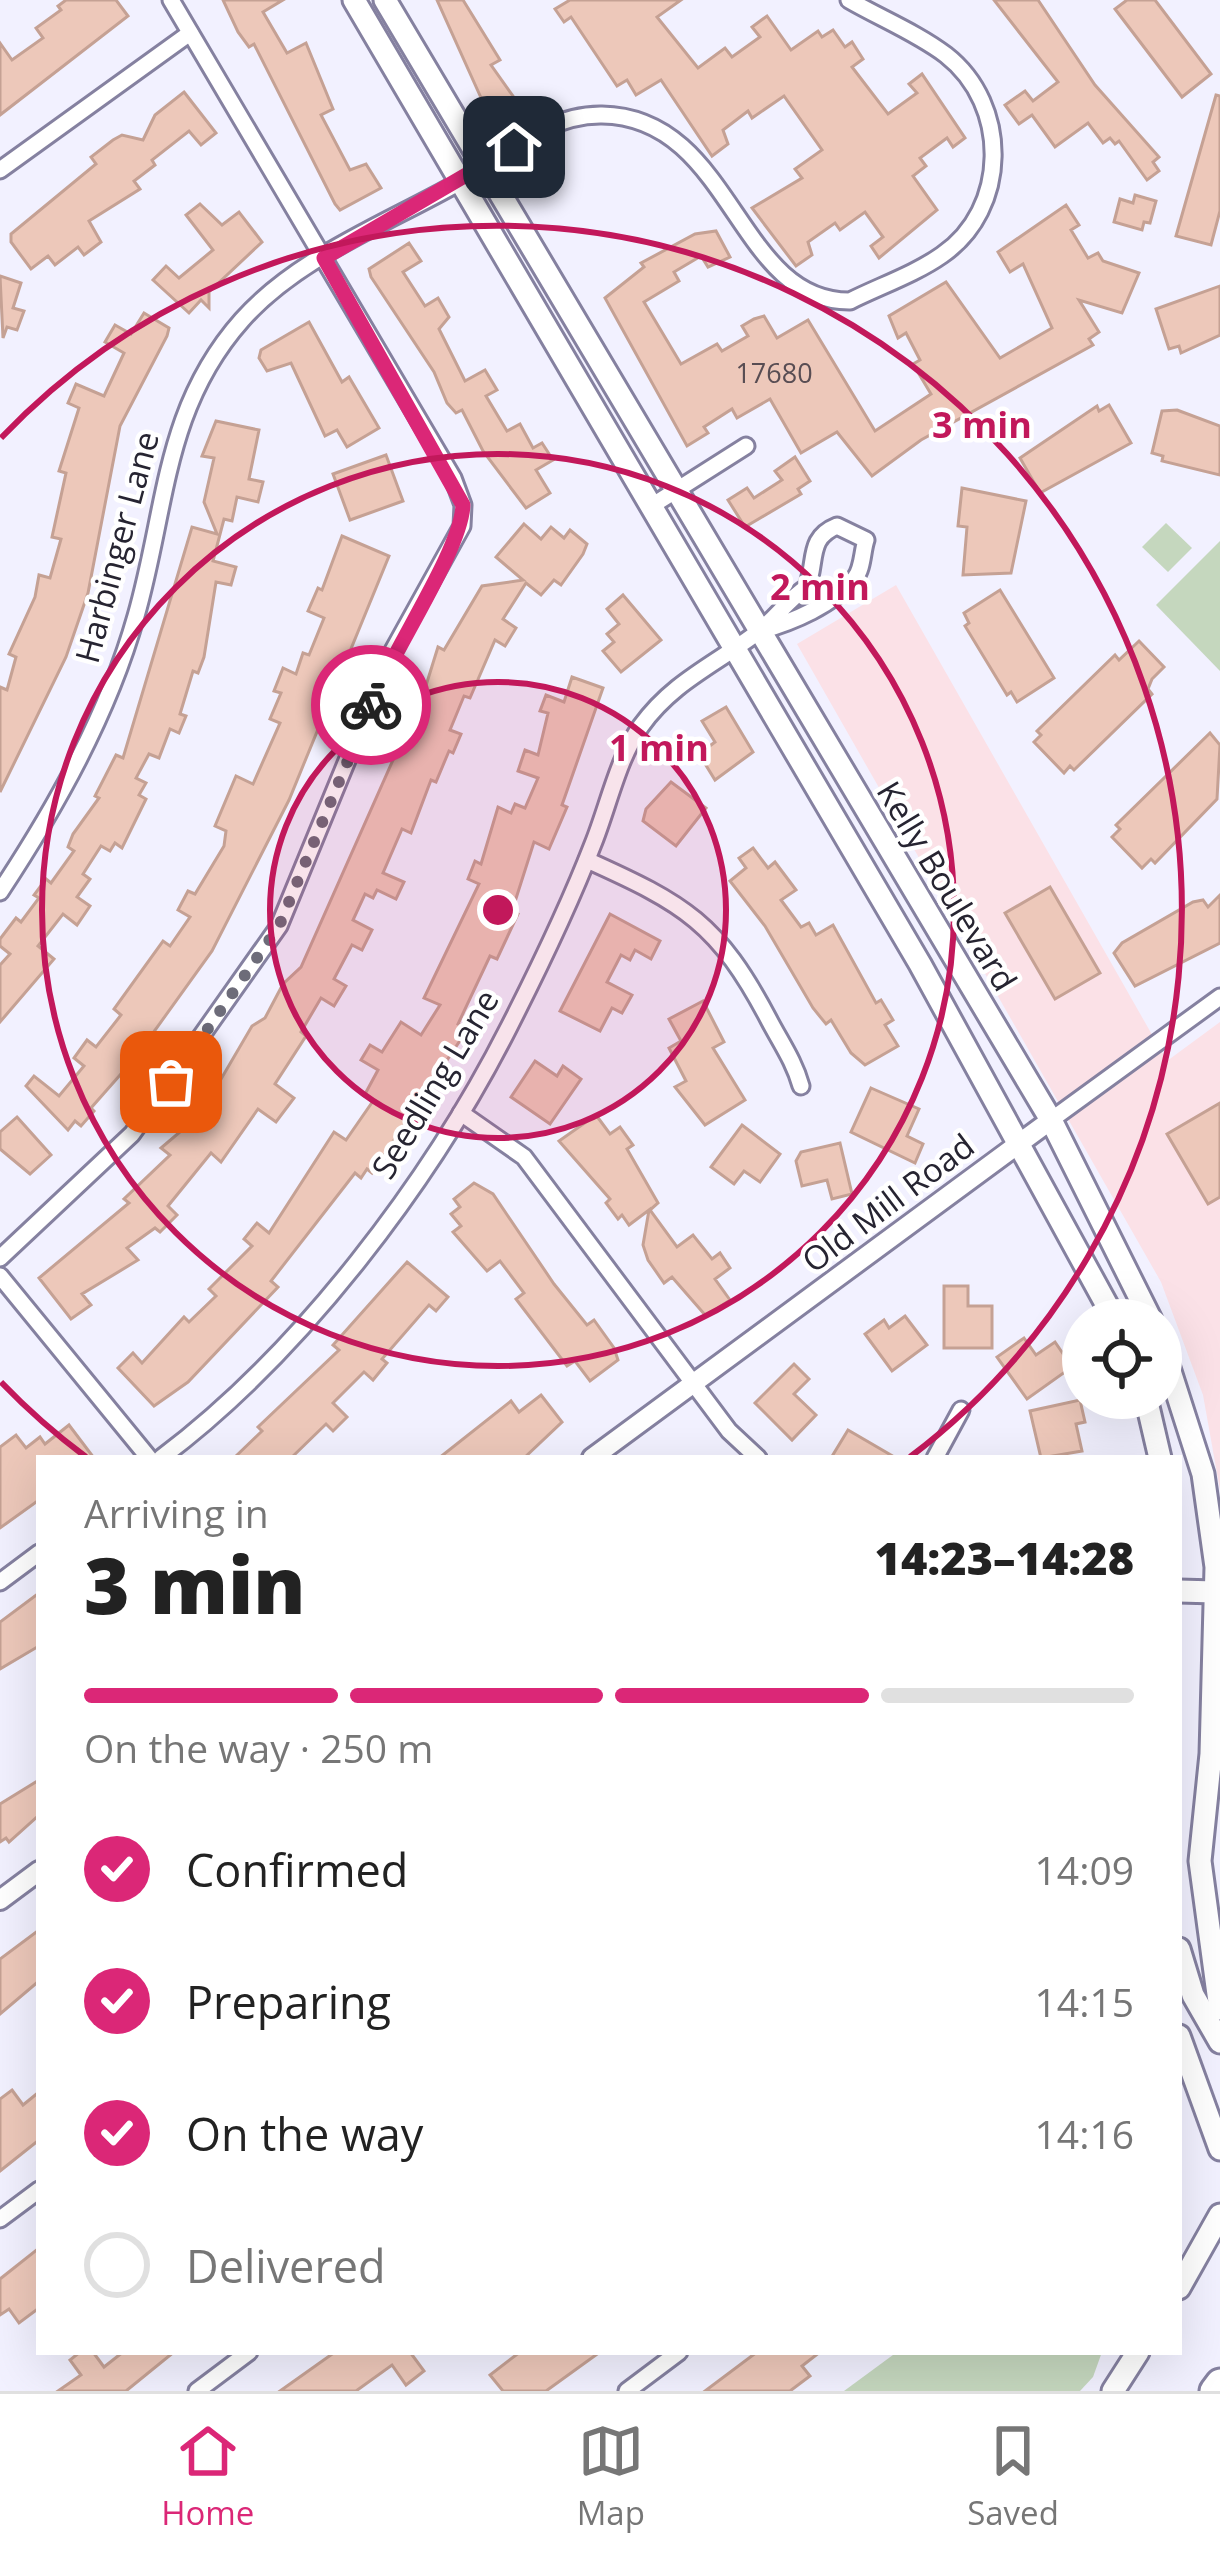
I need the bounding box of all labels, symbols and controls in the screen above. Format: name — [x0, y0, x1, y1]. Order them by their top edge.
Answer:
pin — [463, 96, 565, 198]
icon: home — [481, 114, 547, 180]
house number: 17680 — [735, 354, 813, 391]
text: 3 min — [932, 400, 1032, 449]
street label: Harbinger Lane — [64, 426, 169, 668]
text: 2 min — [770, 562, 870, 611]
courier — [311, 645, 431, 765]
icon: bike — [338, 672, 404, 738]
text: 1 min — [609, 723, 709, 772]
street label: Kelly Boulevard — [867, 772, 1028, 999]
centre of rings — [477, 889, 519, 931]
street label: Seedling Lane — [360, 981, 509, 1187]
pin — [120, 1031, 222, 1133]
icon: bag — [138, 1049, 204, 1115]
street label: Old Mill Road — [792, 1123, 983, 1282]
map controls — [1062, 1299, 1182, 1419]
button: locate — [1062, 1299, 1182, 1419]
text: Arriving in — [84, 1486, 269, 1539]
text: 14:23–14:28 — [875, 1527, 1134, 1588]
text: 3 min — [84, 1531, 306, 1637]
text: On the way · 250 m — [84, 1721, 433, 1774]
icon: check — [84, 1836, 150, 1902]
text: Confirmed — [186, 1839, 408, 1900]
text: 14:09 — [1035, 1843, 1134, 1896]
icon: check — [84, 1968, 150, 2034]
text: Preparing — [186, 1971, 391, 2032]
text: 14:15 — [1035, 1975, 1134, 2028]
icon: check — [84, 2100, 150, 2166]
text: On the way — [186, 2103, 423, 2164]
text: 14:16 — [1035, 2107, 1134, 2160]
text: Delivered — [186, 2235, 386, 2296]
tab: Home — [161, 2418, 254, 2535]
tab: Map — [577, 2418, 645, 2535]
tab: Saved — [967, 2418, 1059, 2535]

